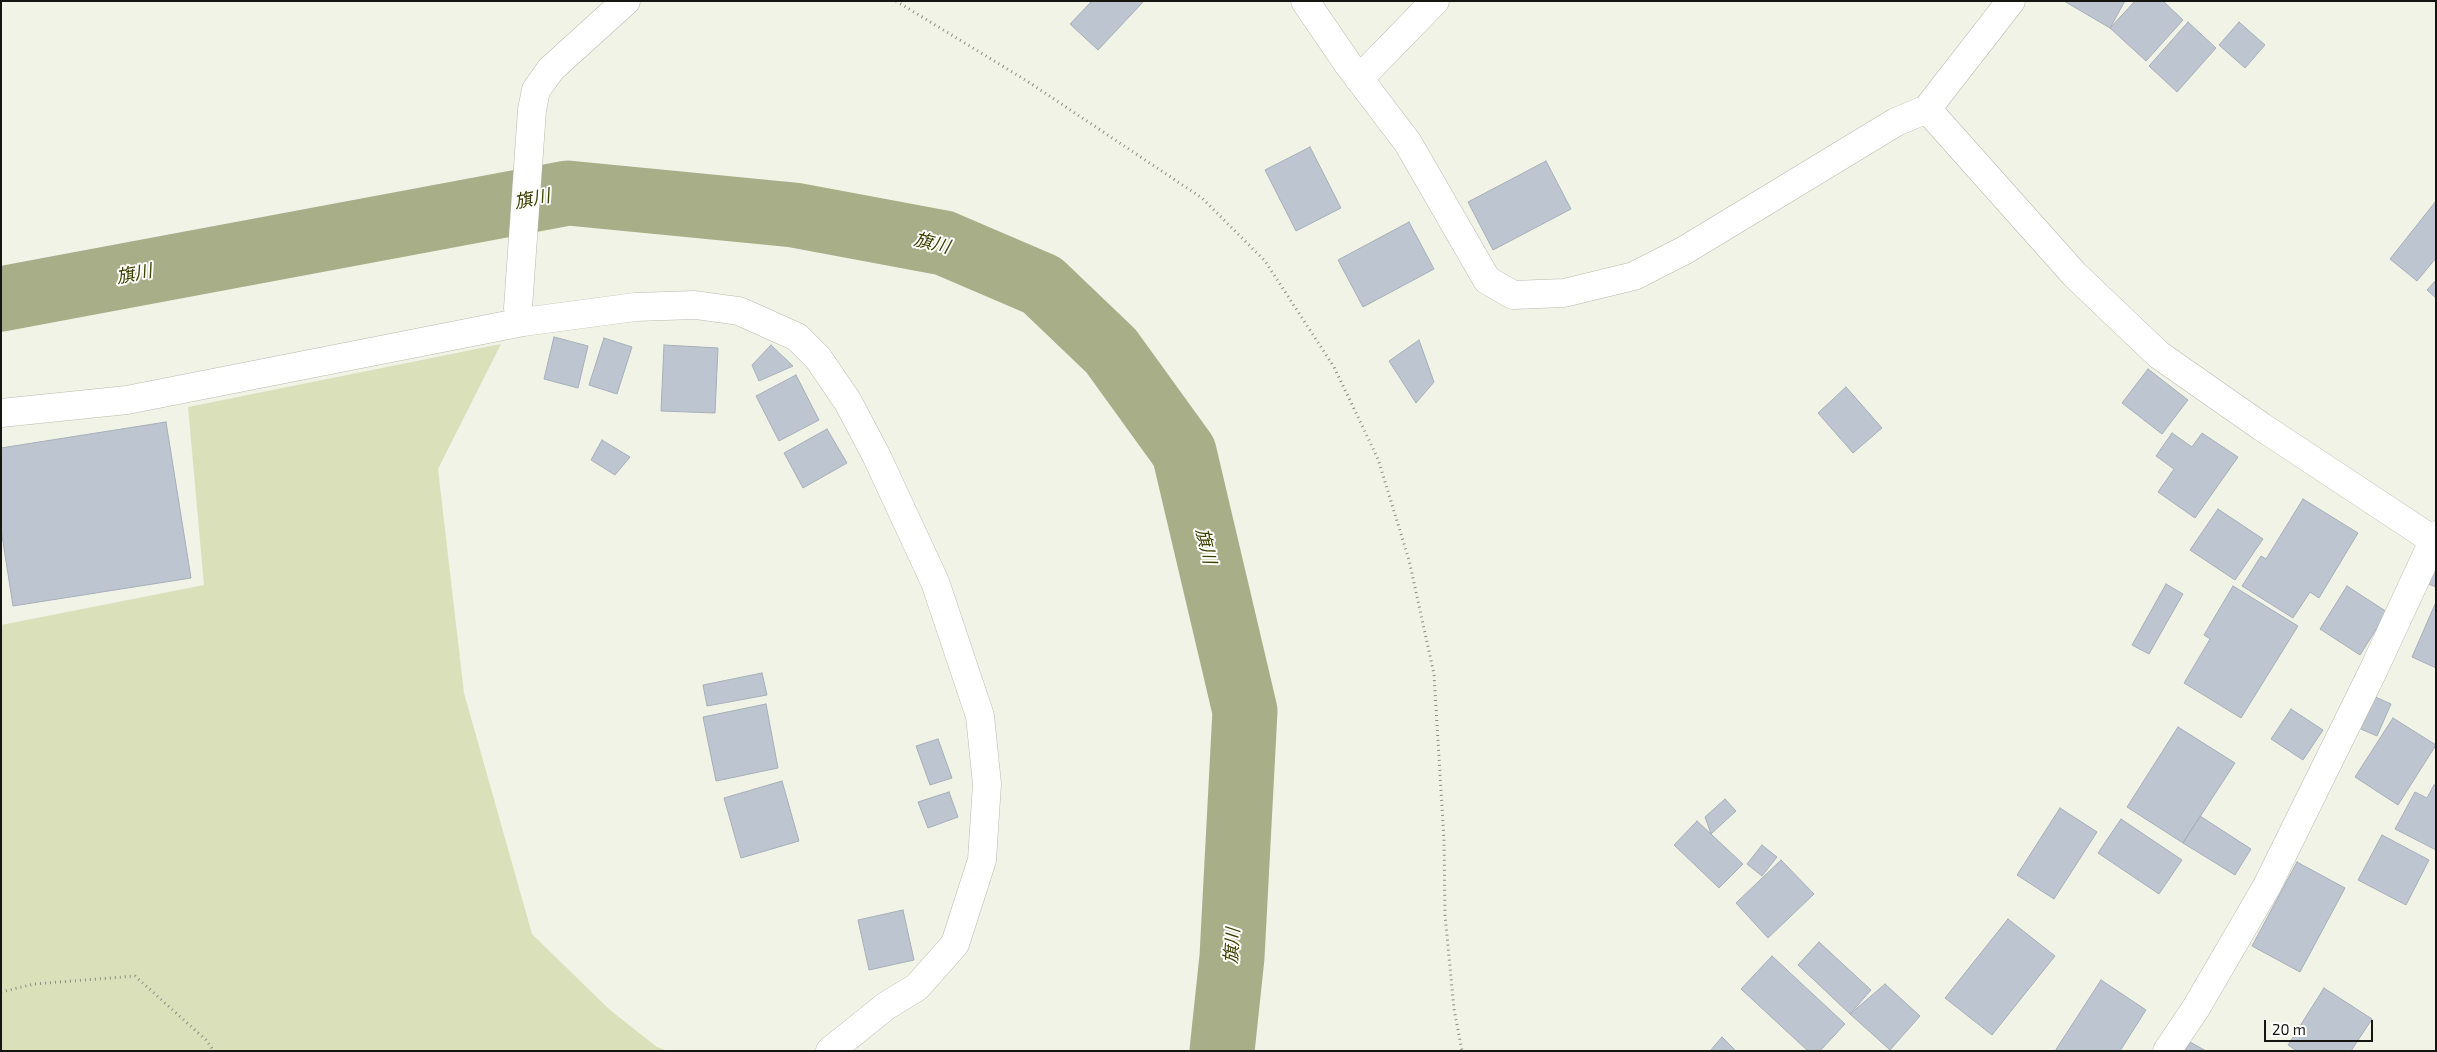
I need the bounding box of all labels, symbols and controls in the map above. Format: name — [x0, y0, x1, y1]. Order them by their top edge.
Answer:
water label: 旗川 — [512, 185, 552, 213]
water label: 旗川 — [912, 228, 952, 258]
water label: 旗川 — [114, 260, 154, 288]
water label: 旗川 — [1191, 526, 1221, 566]
water label: 旗川 — [1220, 927, 1244, 965]
scale bar — [2267, 1010, 2376, 1042]
text: 20 m — [2272, 1020, 2306, 1038]

